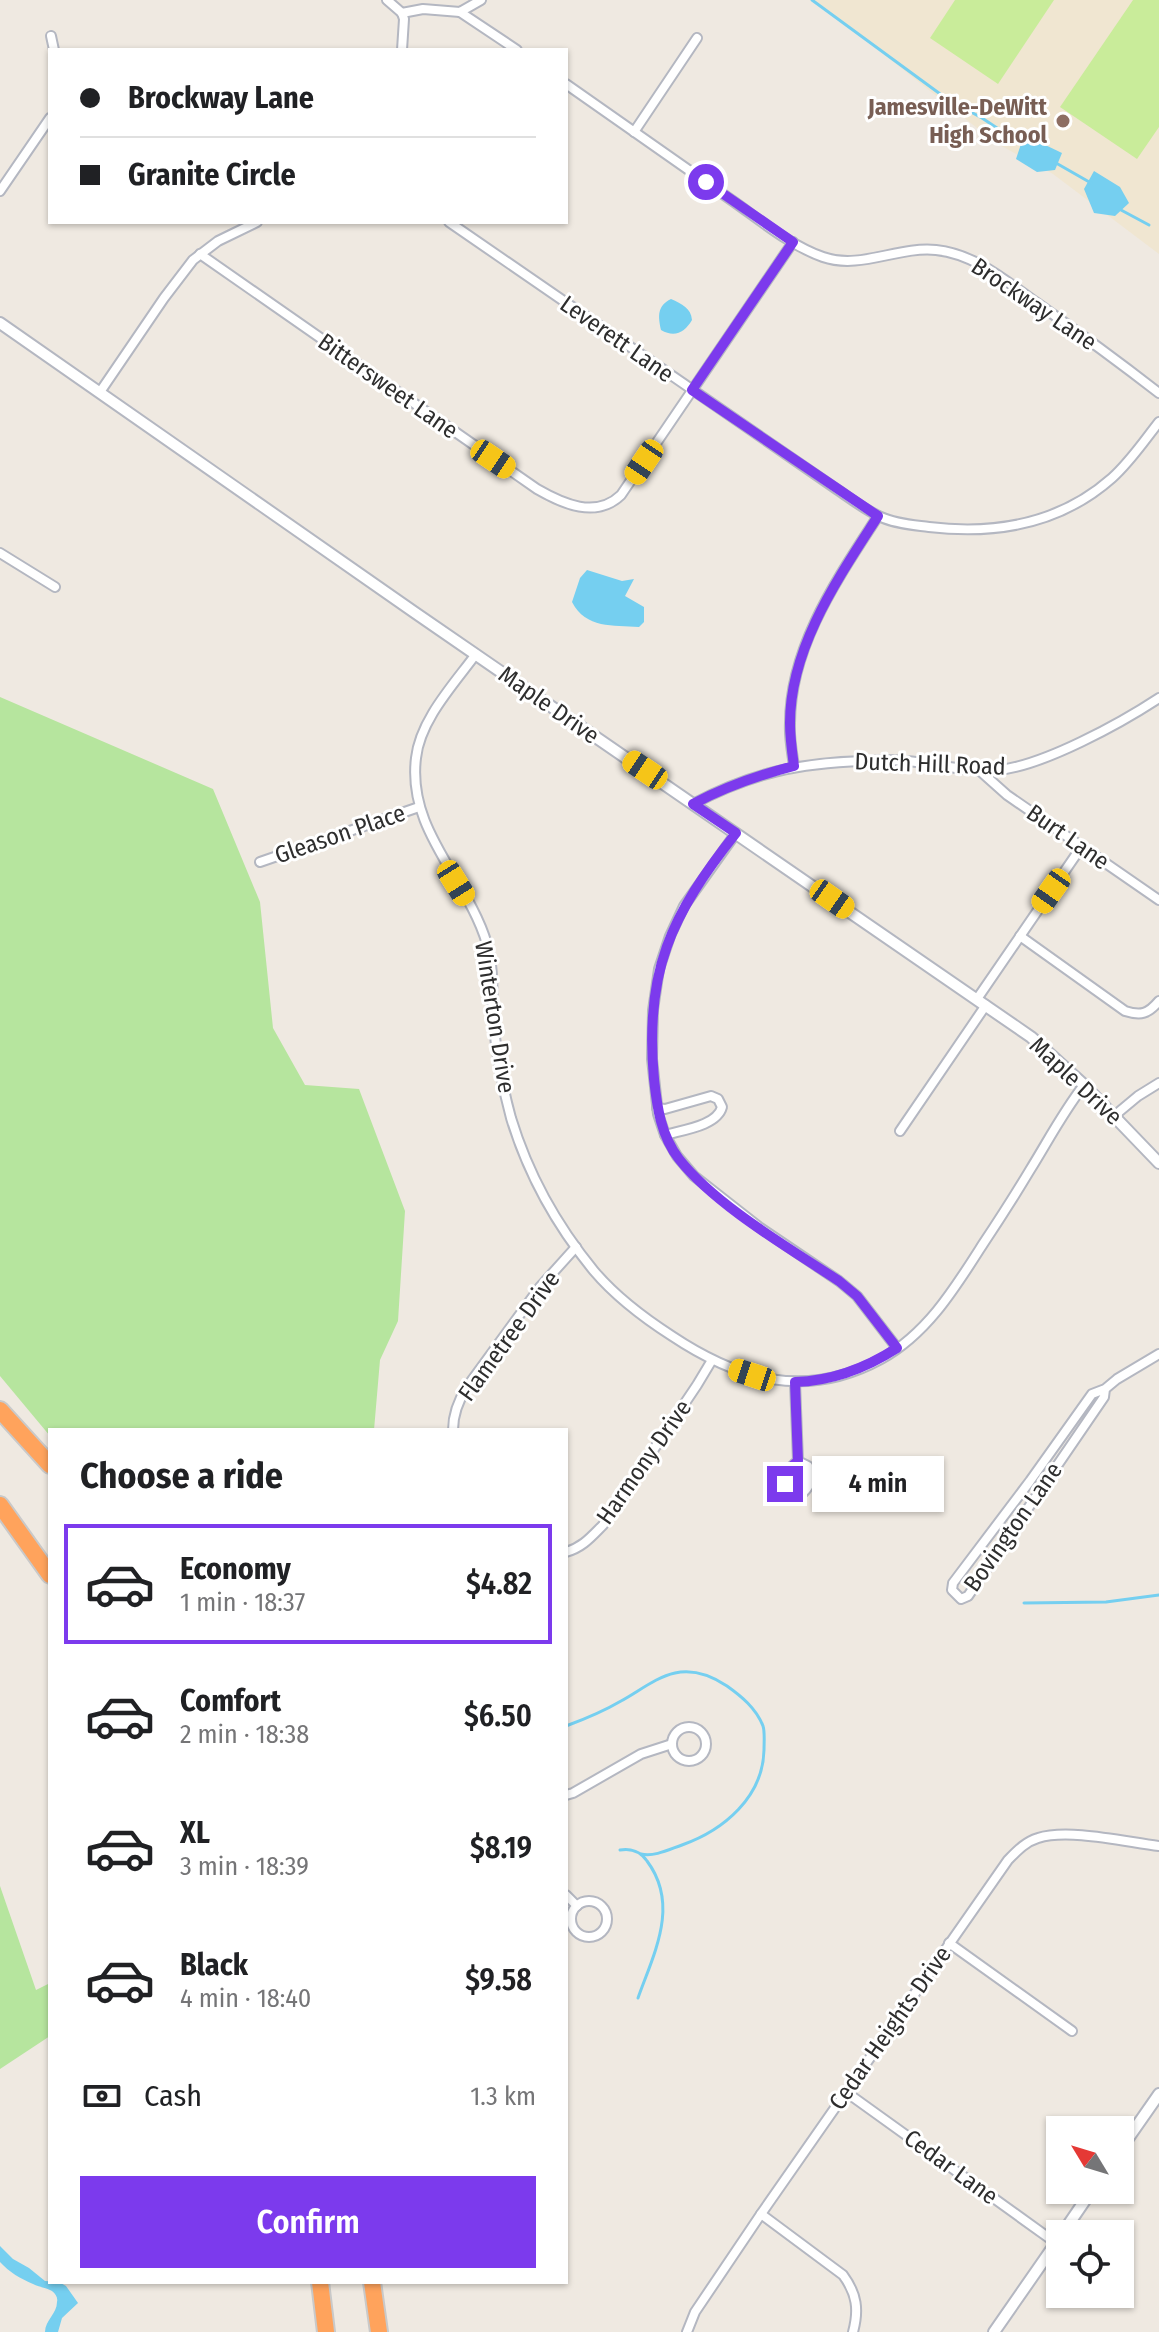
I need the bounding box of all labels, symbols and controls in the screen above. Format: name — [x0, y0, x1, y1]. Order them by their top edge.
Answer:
text: Brockway Lane — [128, 80, 314, 116]
place label: Jamesville-DeWitt High School — [867, 93, 1048, 149]
marker: Jamesville-DeWitt High School — [1054, 112, 1072, 130]
text: Granite Circle — [128, 157, 296, 193]
route start — [688, 164, 724, 200]
street label: Brockway Lane — [966, 252, 1102, 356]
street label: Leverett Lane — [555, 290, 679, 388]
street label: Bittersweet Lane — [313, 327, 463, 445]
car — [621, 435, 667, 489]
car — [466, 436, 520, 482]
street label: Maple Drive — [493, 660, 605, 750]
car — [618, 747, 672, 793]
street label: Dutch Hill Road — [854, 747, 1006, 781]
street label: Burt Lane — [1021, 798, 1115, 876]
street label: Gleason Place — [271, 799, 409, 869]
car — [433, 856, 479, 910]
car — [1027, 864, 1075, 918]
car — [805, 875, 859, 923]
street label: Winterton Drive — [469, 939, 521, 1095]
street label: Maple Drive — [1024, 1031, 1128, 1131]
street label: Flametree Drive — [452, 1265, 566, 1407]
car — [725, 1356, 779, 1394]
street label: Harmony Drive — [591, 1394, 697, 1530]
text: Choose a ride — [80, 1454, 283, 1498]
callout: 4 min — [813, 1456, 945, 1512]
street label: Bovington Lane — [958, 1457, 1068, 1597]
route end — [767, 1466, 803, 1502]
text: 4 min — [849, 1468, 908, 1499]
icon: car — [84, 1548, 156, 1620]
text: Economy — [180, 1551, 291, 1587]
text: $4.82 — [466, 1566, 532, 1602]
text: 1 min · 18:37 — [180, 1587, 305, 1618]
icon: car — [84, 1680, 156, 1752]
text: Comfort — [180, 1683, 281, 1719]
text: $6.50 — [464, 1698, 532, 1734]
text: 2 min · 18:38 — [180, 1719, 309, 1750]
icon: car — [84, 1812, 156, 1884]
text: XL — [180, 1815, 210, 1851]
text: $8.19 — [470, 1830, 532, 1866]
text: 3 min · 18:39 — [180, 1851, 309, 1882]
street label: Cedar Heights Drive — [823, 1941, 957, 2115]
icon: car — [84, 1944, 156, 2016]
text: Black — [180, 1947, 248, 1983]
text: $9.58 — [465, 1962, 532, 1998]
text: 4 min · 18:40 — [180, 1983, 311, 2014]
icon: cash — [80, 2074, 124, 2118]
text: Cash — [144, 2078, 202, 2114]
text: 1.3 km — [470, 2081, 536, 2112]
north arrow — [1046, 2116, 1134, 2204]
map controls — [1046, 2116, 1134, 2308]
street label: Cedar Lane — [899, 2124, 1003, 2210]
button: Confirm — [80, 2176, 536, 2268]
button: locate — [1046, 2220, 1134, 2308]

